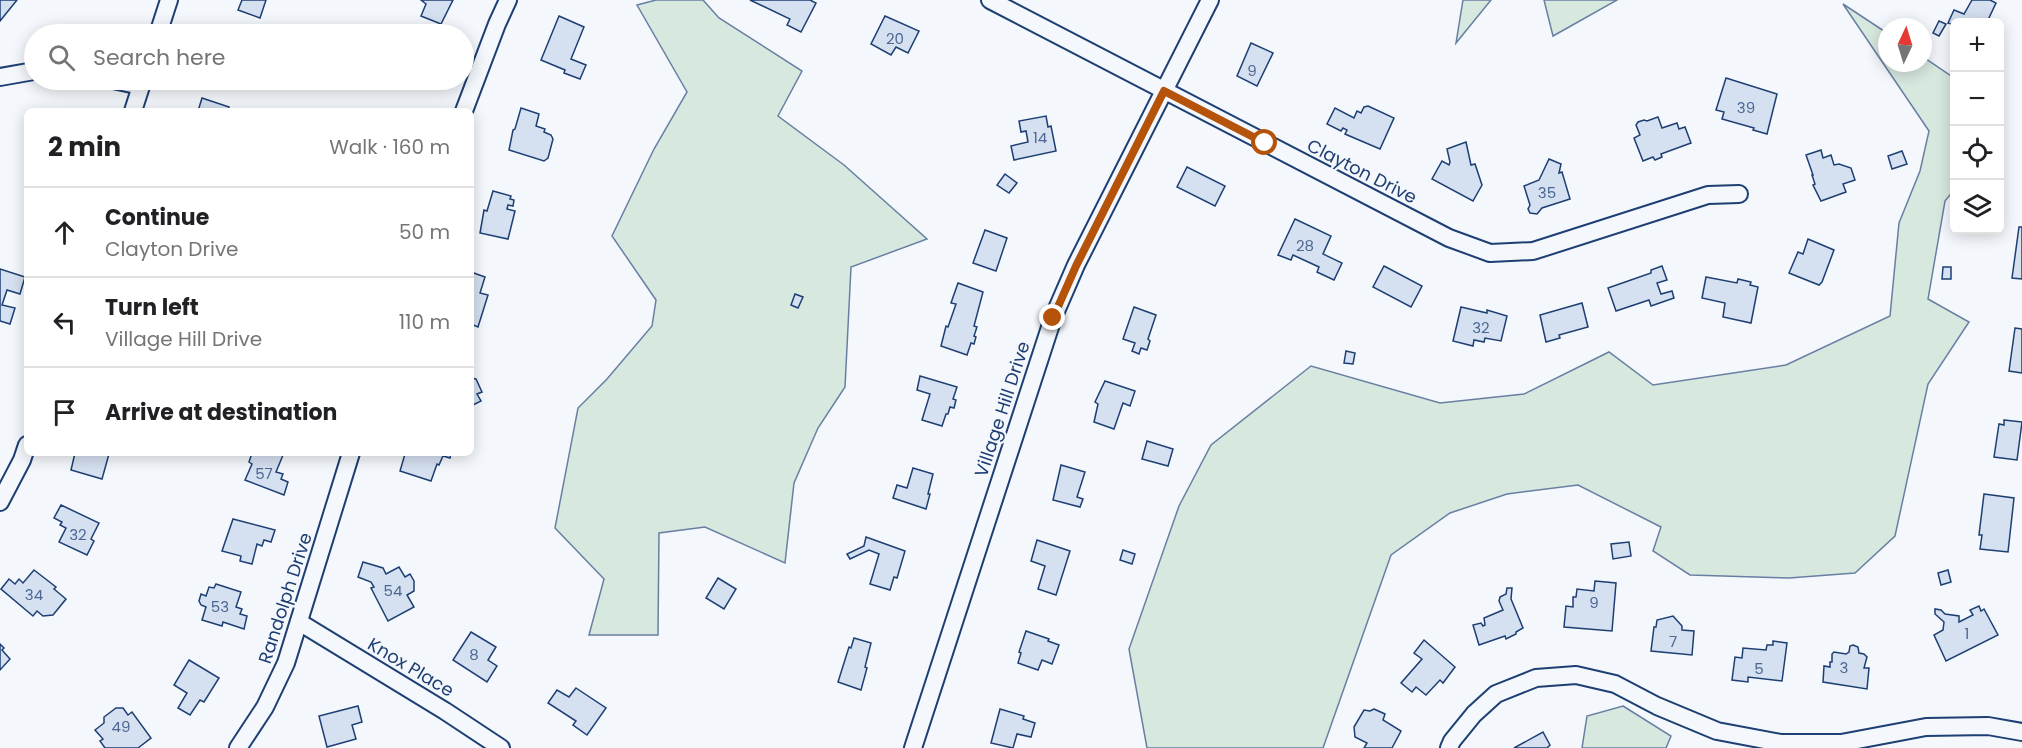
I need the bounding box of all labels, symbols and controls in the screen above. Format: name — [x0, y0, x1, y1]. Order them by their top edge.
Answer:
north arrow — [1878, 18, 1932, 72]
map controls — [1950, 18, 2004, 234]
button: + — [1950, 18, 2004, 72]
search box — [24, 24, 474, 90]
house number: 20 — [886, 28, 904, 49]
icon: search — [45, 41, 78, 74]
text: Search here — [93, 42, 226, 73]
house number: 9 — [1247, 60, 1257, 81]
button: − — [1950, 72, 2004, 126]
house number: 39 — [1737, 97, 1755, 118]
button: locate — [1950, 126, 2004, 180]
house number: 14 — [1033, 127, 1047, 148]
text: 2 min — [48, 129, 121, 165]
route start — [1251, 129, 1277, 155]
text: Walk · 160 m — [329, 133, 450, 161]
street label: Clayton Drive — [1303, 133, 1421, 209]
button: layers — [1950, 180, 2004, 234]
house number: 35 — [1538, 182, 1556, 203]
text: Continue — [105, 202, 209, 233]
icon: ahead — [48, 216, 81, 249]
text: 50 m — [399, 218, 450, 246]
text: Clayton Drive — [105, 235, 239, 263]
house number: 28 — [1296, 235, 1314, 256]
text: Turn left — [105, 292, 199, 323]
route end — [1039, 304, 1065, 330]
icon: left — [48, 306, 81, 339]
text: 110 m — [399, 308, 450, 336]
house number: 32 — [1472, 317, 1490, 338]
text: Village Hill Drive — [105, 325, 262, 353]
street label: Village Hill Drive — [968, 338, 1036, 480]
icon: arrive — [48, 396, 81, 429]
text: Arrive at destination — [105, 397, 337, 428]
house number: 57 — [255, 463, 273, 484]
house number: 32 — [69, 524, 87, 545]
street label: Randolph Drive — [252, 529, 318, 667]
house number: 54 — [384, 580, 402, 601]
house number: 34 — [25, 584, 43, 605]
house number: 9 — [1589, 592, 1599, 613]
house number: 53 — [211, 596, 229, 617]
house number: 1 — [1965, 623, 1969, 644]
street label: Knox Place — [363, 631, 459, 703]
house number: 7 — [1669, 631, 1677, 652]
house number: 8 — [469, 644, 479, 665]
house number: 3 — [1840, 657, 1848, 678]
house number: 5 — [1754, 658, 1764, 679]
house number: 49 — [112, 716, 130, 737]

